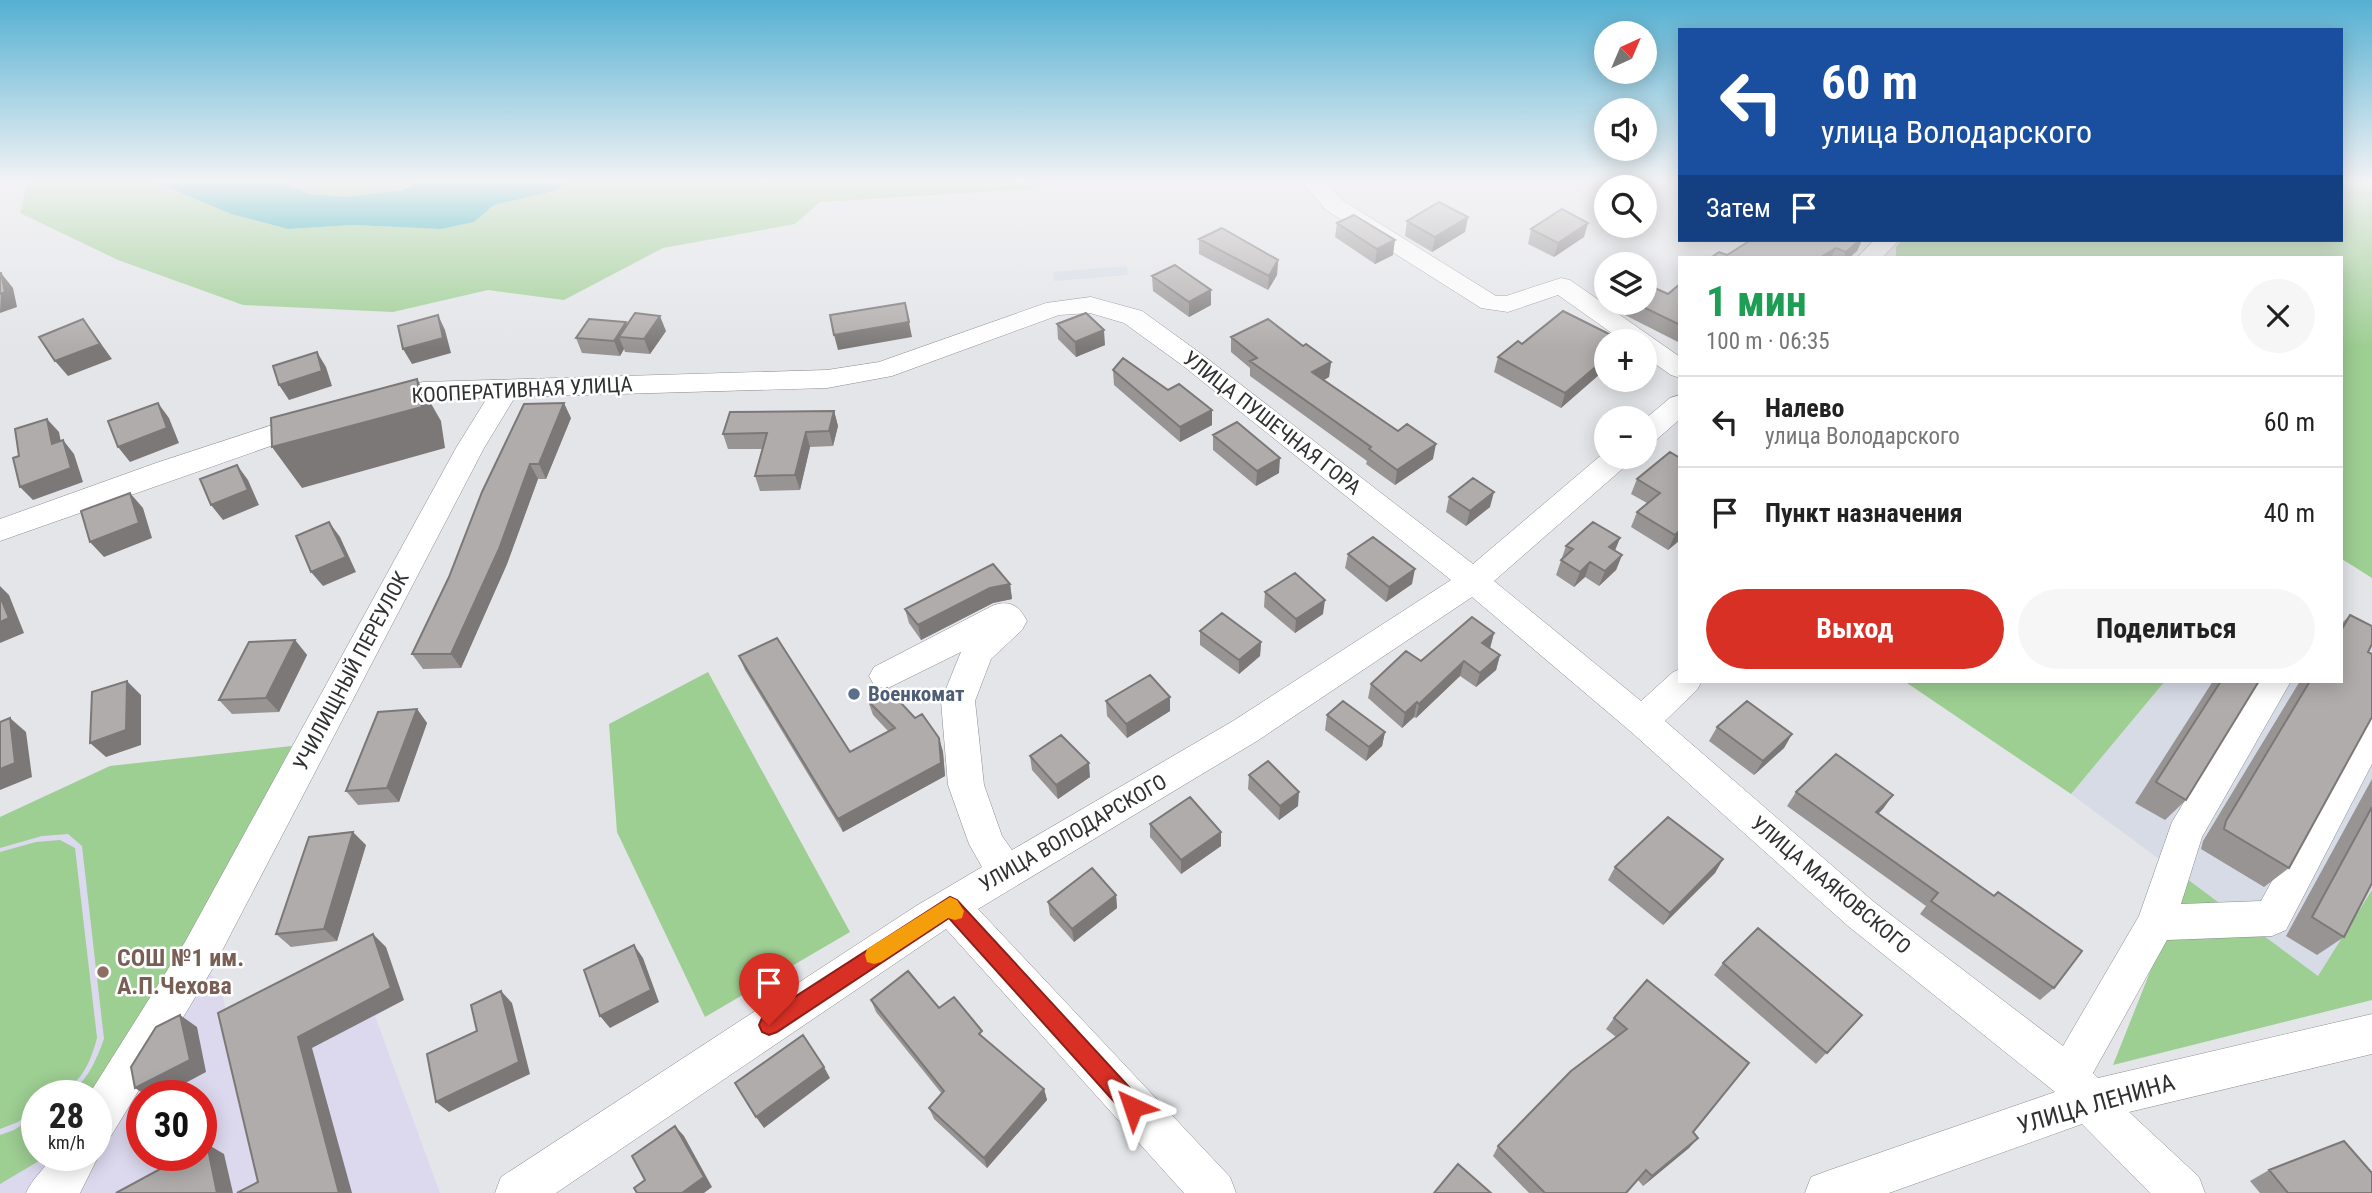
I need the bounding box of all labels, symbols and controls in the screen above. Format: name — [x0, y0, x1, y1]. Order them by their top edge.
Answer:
north arrow — [1594, 21, 1657, 84]
map controls — [1594, 21, 1657, 469]
text: 60 m — [1821, 54, 1918, 111]
icon: left — [1706, 56, 1797, 147]
button: sound — [1594, 98, 1657, 161]
text: улица Володарского — [1821, 113, 2092, 151]
button: search — [1594, 175, 1657, 238]
icon: arrive — [1785, 189, 1823, 227]
text: Затем — [1706, 193, 1771, 223]
button: layers — [1594, 252, 1657, 315]
text: 1 мин — [1706, 277, 1807, 326]
button: close — [2241, 279, 2315, 353]
text: 100 m · 06:35 — [1706, 328, 1830, 355]
button: + — [1594, 329, 1657, 392]
street label: УЛИЦА ПУШЕЧНАЯ ГОРА — [1178, 346, 1366, 500]
street label: КООПЕРАТИВНАЯ УЛИЦА — [411, 372, 633, 408]
text: Налево — [1765, 393, 1845, 423]
icon: left — [1706, 403, 1744, 441]
button: − — [1594, 406, 1657, 469]
text: 60 m — [2264, 407, 2315, 437]
text: улица Володарского — [1765, 423, 1960, 450]
icon: arrive — [1706, 494, 1744, 532]
text: Пункт назначения — [1765, 498, 1963, 528]
text: 40 m — [2264, 498, 2315, 528]
street label: УЧИЛИЩНЫЙ ПЕРЕУЛОК — [288, 567, 414, 774]
button: Выход — [1706, 589, 2004, 669]
button: Поделиться — [2018, 589, 2315, 669]
place label: Военкомат — [868, 682, 965, 706]
marker: Военкомат — [846, 686, 862, 702]
street label: УЛИЦА ВОЛОДАРСКОГО — [975, 770, 1171, 896]
street label: УЛИЦА МАЯКОВСКОГО — [1746, 811, 1916, 959]
place label: СОШ №1 им. А.П.Чехова — [117, 944, 244, 1000]
pin — [739, 953, 799, 1025]
marker: СОШ №1 им. А.П.Чехова — [95, 964, 111, 980]
icon: arrive — [750, 964, 788, 1002]
street label: УЛИЦА ЛЕНИНА — [2014, 1068, 2178, 1140]
position arrow — [1096, 1070, 1170, 1144]
speed limit sign: 30 — [126, 1080, 217, 1171]
text: 28 — [49, 1096, 84, 1137]
text: km/h — [48, 1132, 85, 1153]

